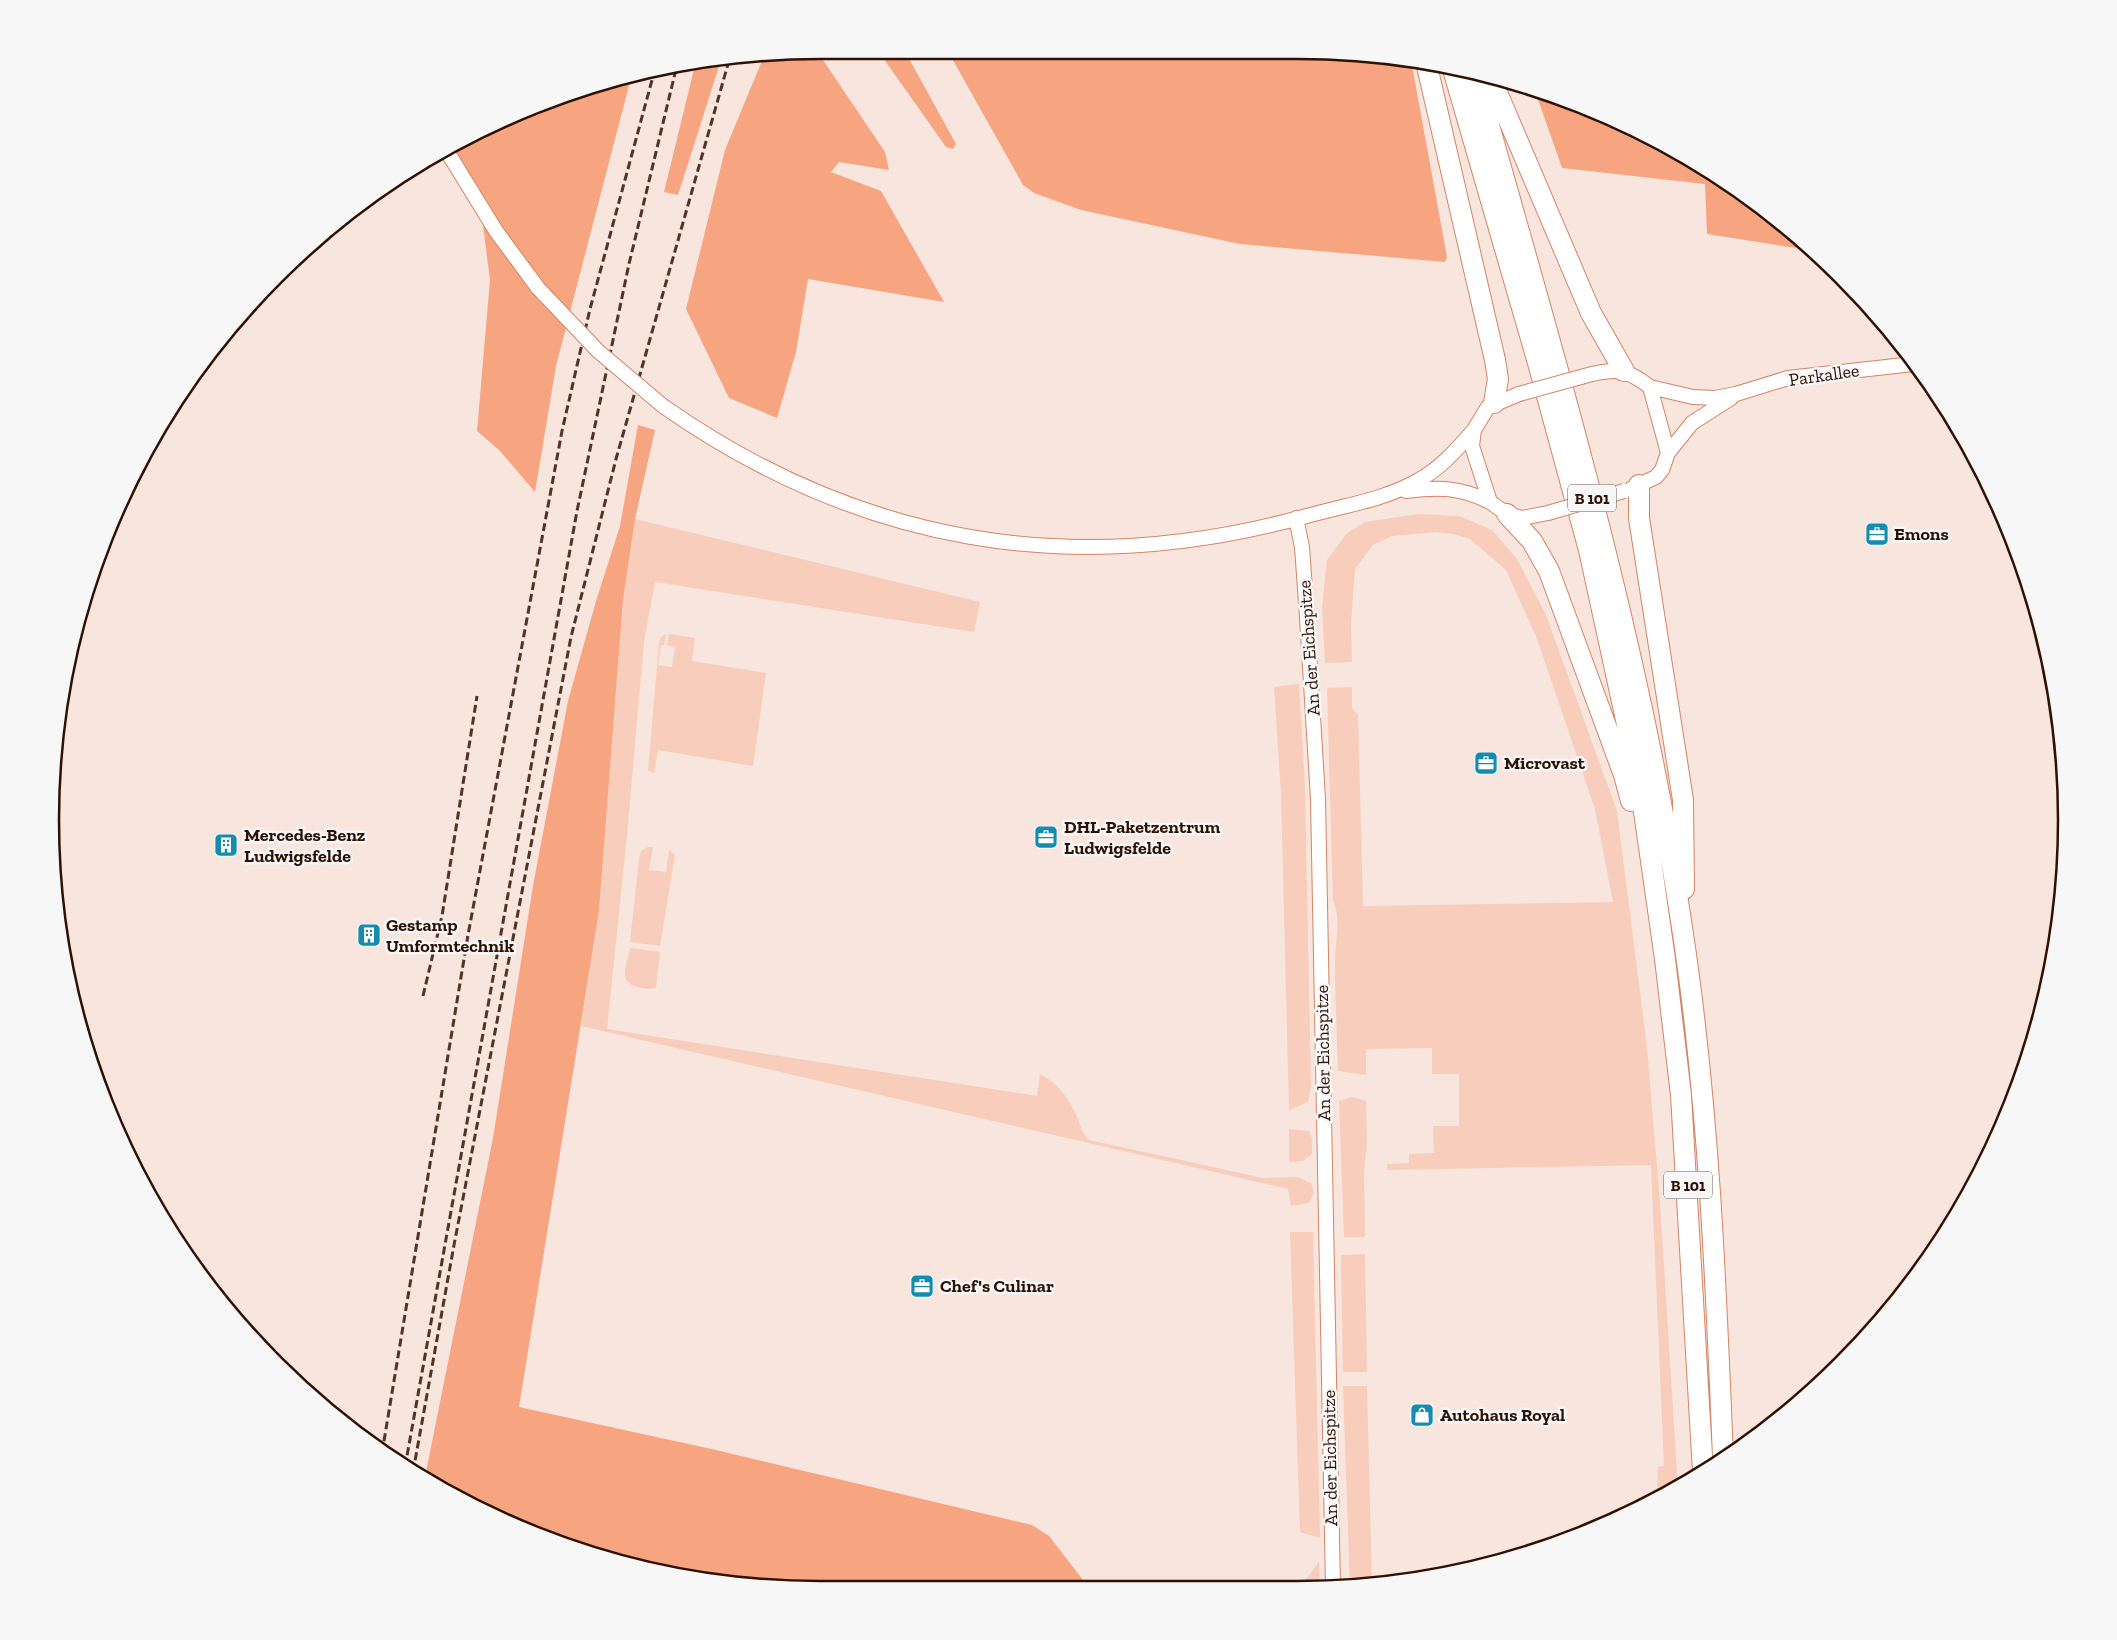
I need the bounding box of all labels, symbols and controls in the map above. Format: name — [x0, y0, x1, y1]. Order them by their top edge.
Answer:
street label: Parkallee — [1787, 359, 1861, 391]
road number: B 101 — [1568, 484, 1616, 512]
office icon: Emons — [1864, 521, 1890, 547]
place label: Emons — [1894, 523, 1949, 545]
street label: An der Eichspitze — [1293, 579, 1325, 717]
office icon: Microvast — [1473, 750, 1499, 776]
place label: Microvast — [1504, 752, 1586, 774]
place label: DHL-Paketzentrum Ludwigsfelde — [1064, 816, 1221, 859]
place label: Mercedes-Benz Ludwigsfelde — [244, 824, 366, 867]
office icon: DHL-Paketzentrum Ludwigsfelde — [1033, 824, 1059, 850]
building icon: Mercedes-Benz Ludwigsfelde — [213, 832, 239, 858]
place label: Gestamp Umformtechnik — [386, 914, 514, 957]
building icon: Gestamp Umformtechnik — [356, 922, 382, 948]
street label: An der Eichspitze — [1311, 985, 1335, 1121]
road number: B 101 — [1664, 1172, 1712, 1198]
office icon: Chef's Culinar — [909, 1273, 935, 1299]
place label: Chef's Culinar — [940, 1275, 1054, 1297]
street label: An der Eichspitze — [1318, 1390, 1342, 1526]
shop icon: Autohaus Royal — [1409, 1402, 1435, 1428]
place label: Autohaus Royal — [1440, 1404, 1565, 1426]

